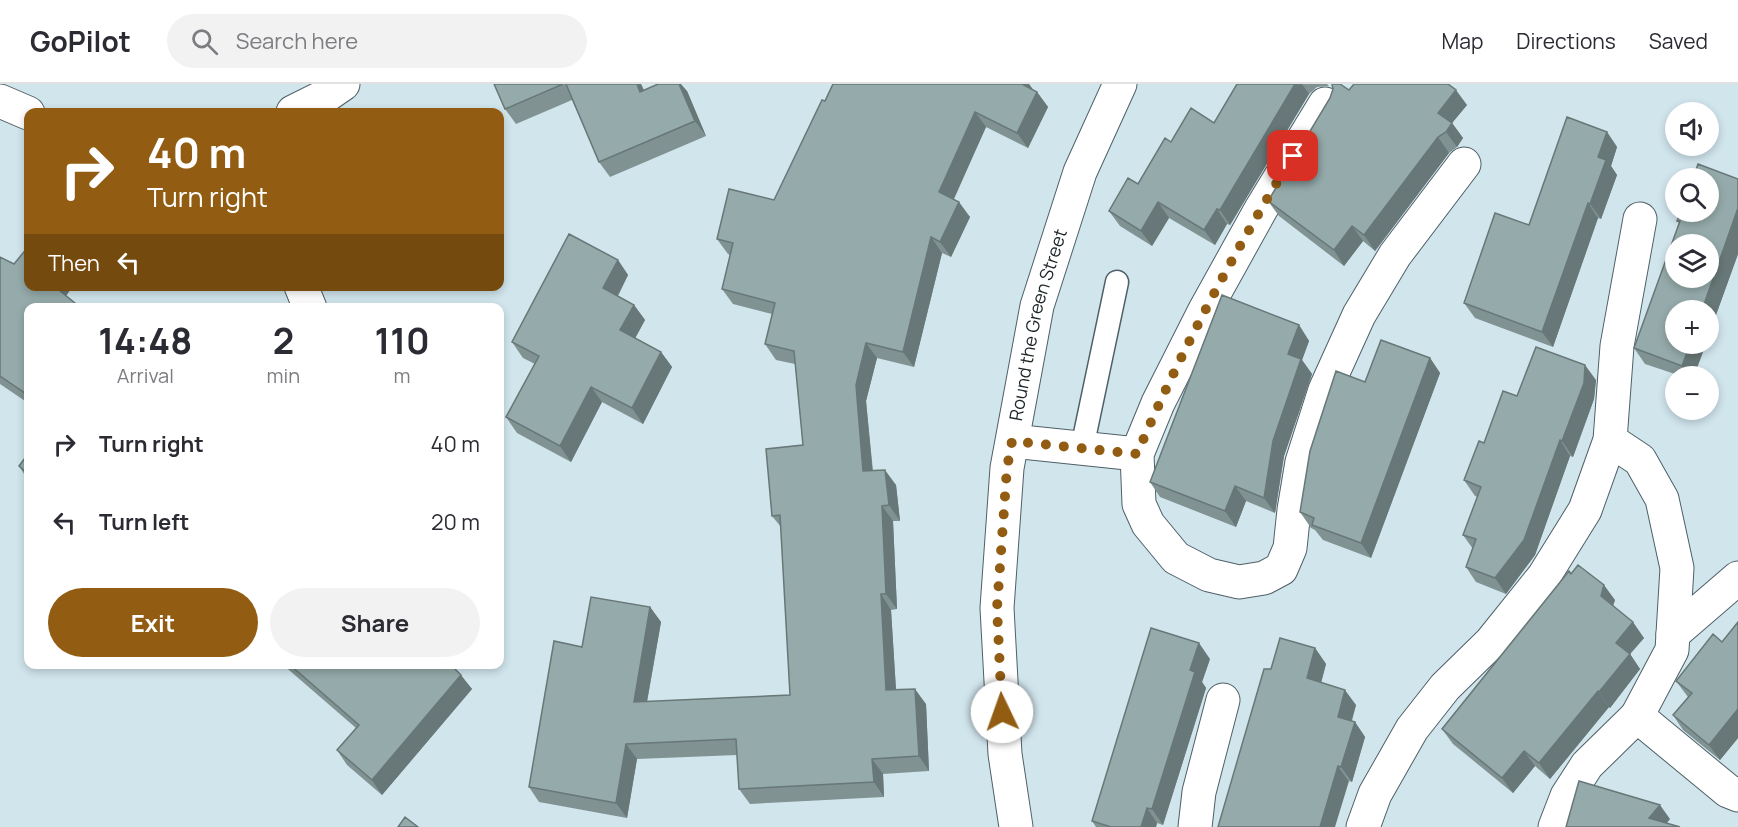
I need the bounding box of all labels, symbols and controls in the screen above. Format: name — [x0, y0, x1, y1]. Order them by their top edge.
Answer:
search box — [167, 14, 587, 68]
text: GoPilot — [30, 22, 131, 60]
icon: search — [188, 25, 221, 58]
text: Search here — [236, 26, 358, 56]
text: Map — [1442, 27, 1483, 55]
text: Directions — [1516, 27, 1616, 55]
text: Saved — [1649, 27, 1708, 55]
map controls — [1665, 102, 1719, 420]
button: sound — [1665, 102, 1719, 156]
text: 40 m — [147, 123, 246, 181]
pin — [1267, 130, 1318, 181]
icon: right — [48, 132, 126, 210]
icon: arrive — [1276, 139, 1309, 172]
button: search — [1665, 168, 1719, 222]
text: Turn right — [147, 178, 268, 215]
street label: Round the Green Street — [1003, 226, 1072, 423]
button: layers — [1665, 234, 1719, 288]
icon: left — [112, 246, 145, 279]
text: Then — [48, 248, 100, 278]
button: + — [1665, 300, 1719, 354]
text: 14:48 — [98, 316, 192, 365]
text: 2 — [273, 316, 294, 365]
text: 110 — [374, 316, 430, 365]
text: Arrival — [117, 362, 174, 389]
text: min — [267, 362, 300, 389]
text: m — [394, 362, 411, 389]
button: − — [1665, 366, 1719, 420]
icon: right — [48, 428, 81, 461]
text: Turn right — [99, 429, 204, 459]
text: 40 m — [431, 429, 480, 459]
icon: left — [48, 506, 81, 539]
text: Turn left — [99, 507, 189, 537]
text: 20 m — [431, 507, 480, 537]
button: Exit — [48, 588, 258, 657]
button: Share — [270, 588, 480, 657]
position arrow — [970, 680, 1034, 744]

